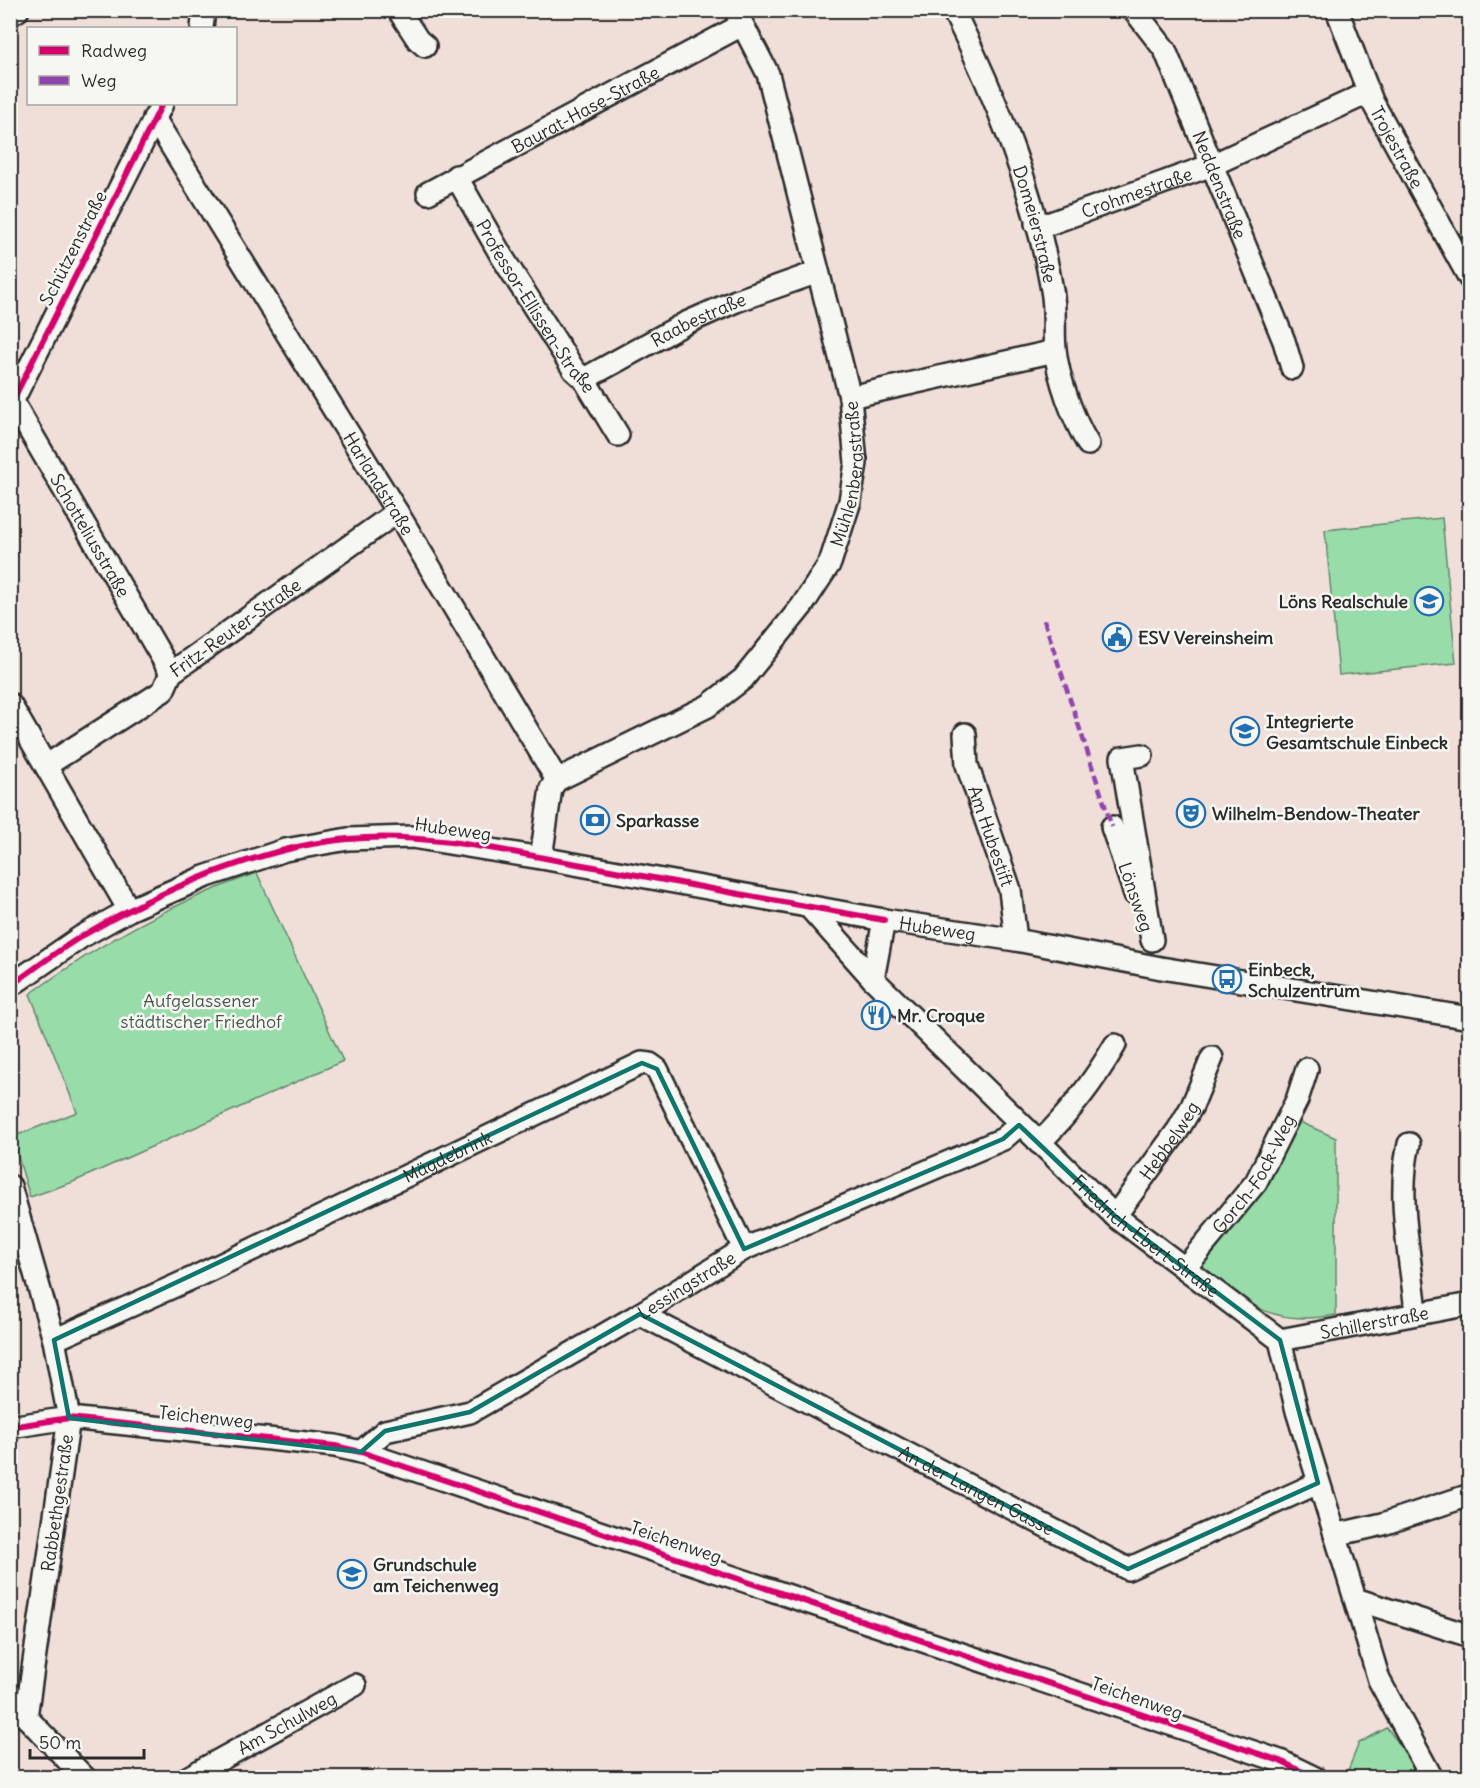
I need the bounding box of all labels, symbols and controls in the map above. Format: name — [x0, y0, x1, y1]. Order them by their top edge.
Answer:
legend — [27, 27, 237, 105]
text: Radweg — [81, 39, 147, 62]
street label: Baurat-Hase-Straße — [507, 60, 663, 158]
text: Weg — [81, 69, 116, 92]
street label: Trojestraße — [1365, 102, 1429, 192]
street label: Neddenstraße — [1188, 127, 1252, 242]
street label: Domeierstraße — [1008, 162, 1062, 285]
street label: Crohmestraße — [1078, 162, 1195, 223]
street label: Schützenstraße — [34, 187, 112, 309]
street label: Professor-Ellissen-Straße — [472, 215, 601, 397]
street label: Raabestraße — [647, 287, 749, 352]
street label: Mühlenbergstraße — [825, 400, 868, 549]
street label: Harlandstraße — [339, 427, 420, 539]
street label: Schotteliusstraße — [46, 469, 136, 601]
street label: Fritz-Reuter-Straße — [165, 573, 305, 682]
school or university icon: Löns Realschule — [1413, 585, 1445, 617]
place label: Löns Realschule — [1278, 590, 1408, 613]
public building icon: ESV Vereinsheim — [1101, 621, 1133, 653]
place label: ESV Vereinsheim — [1138, 626, 1274, 649]
place label: Integrierte Gesamtschule Einbeck — [1266, 710, 1448, 754]
school or university icon: Integrierte Gesamtschule Einbeck — [1229, 715, 1261, 747]
street label: Am Hubestift — [963, 782, 1019, 889]
theatre icon: Wilhelm-Bendow-Theater — [1175, 797, 1207, 829]
place label: Wilhelm-Bendow-Theater — [1212, 802, 1421, 825]
bank icon: Sparkasse — [579, 804, 611, 836]
place label: Sparkasse — [616, 809, 700, 832]
street label: Hubeweg — [413, 812, 493, 846]
street label: Lönsweg — [1113, 859, 1159, 935]
street label: Hubeweg — [898, 911, 977, 945]
place label: Einbeck, Schulzentrum — [1248, 958, 1360, 1002]
bus stop icon: Einbeck, Schulzentrum — [1211, 963, 1243, 995]
park label: Aufgelassener städtischer Friedhof — [120, 989, 283, 1033]
restaurant icon: Mr. Croque — [860, 999, 892, 1031]
place label: Mr. Croque — [897, 1004, 985, 1027]
street label: Hebbelweg — [1134, 1097, 1204, 1184]
street label: Gorch-Fock-Weg — [1207, 1110, 1300, 1238]
street label: Mägdebrink — [399, 1125, 495, 1187]
street label: Friedrich-Ebert-Straße — [1068, 1169, 1224, 1302]
street label: Lessingstraße — [633, 1246, 740, 1324]
street label: Schillerstraße — [1318, 1301, 1431, 1344]
street label: Teichenweg — [157, 1401, 255, 1433]
street label: Rabbethgestraße — [36, 1433, 78, 1573]
street label: An der Langen Gasse — [895, 1440, 1059, 1540]
street label: Teichenweg — [627, 1516, 725, 1568]
place label: Grundschule am Teichenweg — [373, 1553, 499, 1597]
school or university icon: Grundschule am Teichenweg — [336, 1558, 368, 1590]
street label: Teichenweg — [1088, 1672, 1186, 1724]
street label: Am Schulweg — [233, 1686, 340, 1759]
scale bar — [30, 1722, 144, 1760]
text: 50 m — [39, 1731, 81, 1754]

